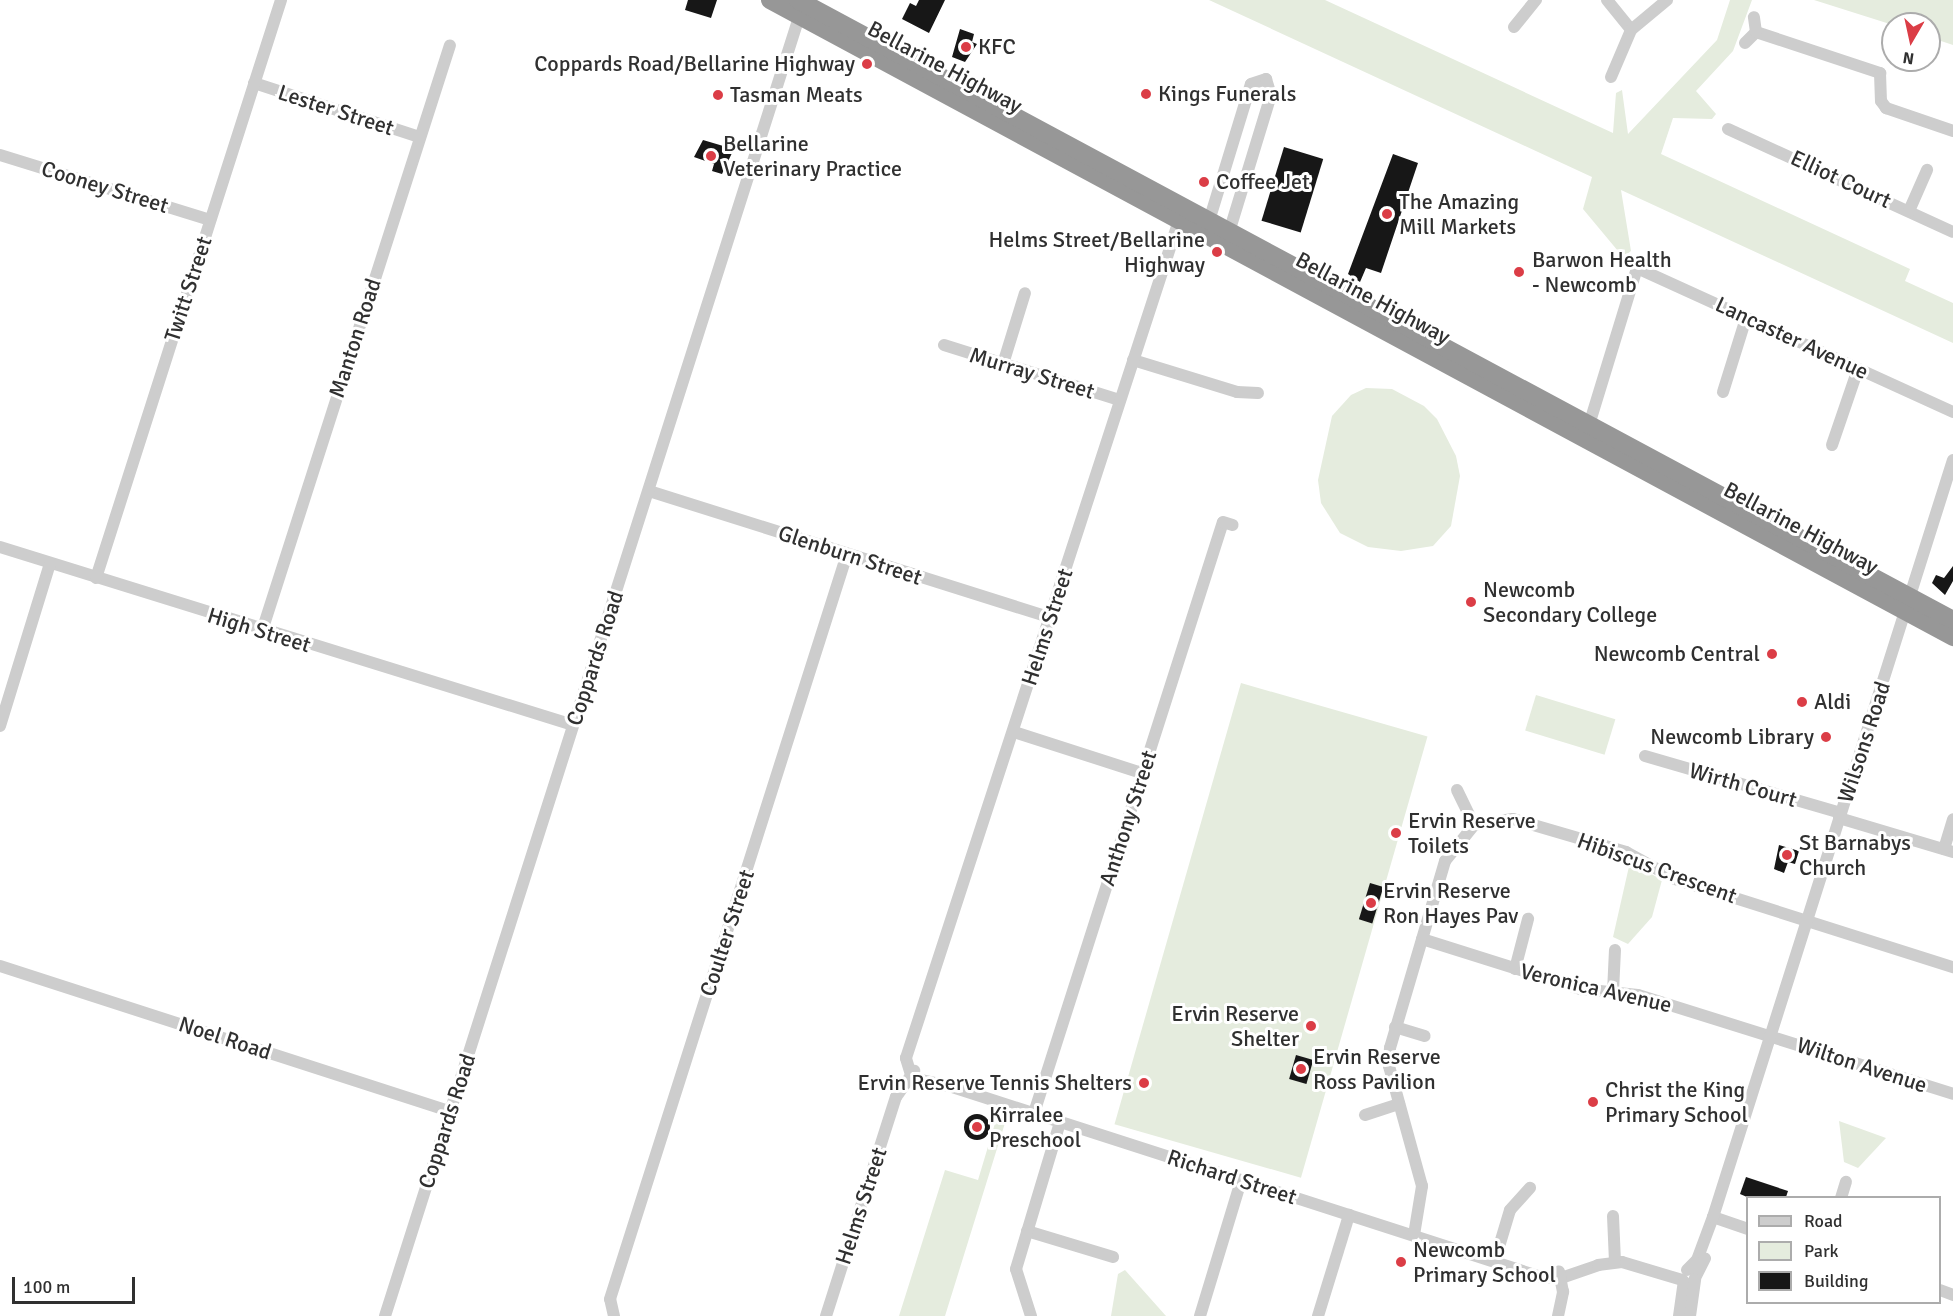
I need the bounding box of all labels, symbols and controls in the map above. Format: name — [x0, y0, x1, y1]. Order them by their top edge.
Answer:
north arrow — [1881, 12, 1941, 72]
street label: Bellarine Highway — [863, 15, 1027, 119]
place label: KFC — [978, 34, 1016, 60]
marker: KFC — [959, 40, 973, 54]
text: N — [1901, 47, 1916, 69]
place label: Coppards Road/Bellarine Highway — [534, 51, 855, 77]
marker: Coppards Road/Bellarine Highway — [860, 57, 874, 71]
street label: Lester Street — [275, 79, 397, 141]
place label: Kings Funerals — [1158, 81, 1296, 107]
place label: Tasman Meats — [730, 82, 863, 108]
marker: Kings Funerals — [1139, 87, 1153, 101]
marker: Tasman Meats — [711, 88, 725, 102]
place label: Bellarine Veterinary Practice — [723, 130, 902, 182]
street label: Elliot Court — [1787, 144, 1895, 214]
marker: Bellarine Veterinary Practice — [704, 149, 718, 163]
street label: Cooney Street — [38, 155, 172, 219]
place label: Coffee Jet — [1216, 169, 1310, 195]
marker: Coffee Jet — [1197, 175, 1211, 189]
place label: The Amazing Mill Markets — [1399, 188, 1519, 240]
marker: The Amazing Mill Markets — [1380, 207, 1394, 221]
place label: Helms Street/Bellarine Highway — [988, 226, 1205, 278]
street label: Twitt Street — [159, 233, 217, 345]
marker: Helms Street/Bellarine Highway — [1210, 245, 1224, 259]
street label: Bellarine Highway — [1291, 246, 1455, 350]
place label: Barwon Health - Newcomb — [1532, 246, 1672, 298]
marker: Barwon Health - Newcomb — [1510, 263, 1528, 281]
street label: Manton Road — [323, 275, 387, 401]
street label: Lancaster Avenue — [1711, 291, 1873, 385]
street label: Murray Street — [966, 341, 1098, 405]
street label: Bellarine Highway — [1719, 476, 1883, 580]
street label: Glenburn Street — [775, 519, 925, 591]
street label: Helms Street — [1016, 565, 1078, 689]
place label: Newcomb Secondary College — [1483, 576, 1657, 628]
street label: Coppards Road — [561, 587, 629, 729]
marker: Newcomb Secondary College — [1464, 595, 1478, 609]
street label: High Street — [204, 602, 314, 658]
place label: Newcomb Central — [1594, 641, 1760, 667]
marker: Newcomb Central — [1765, 647, 1779, 661]
street label: Wilsons Road — [1832, 678, 1896, 806]
place label: Aldi — [1814, 689, 1851, 715]
marker: Aldi — [1795, 695, 1809, 709]
place label: Newcomb Library — [1650, 724, 1814, 750]
marker: Newcomb Library — [1819, 730, 1833, 744]
street label: Anthony Street — [1094, 747, 1162, 889]
street label: Wirth Court — [1686, 757, 1800, 813]
place label: Ervin Reserve Toilets — [1408, 807, 1536, 858]
marker: Ervin Reserve Toilets — [1389, 826, 1403, 840]
street label: Hibiscus Crescent — [1574, 827, 1740, 909]
place label: St Barnabys Church — [1799, 829, 1911, 880]
marker: St Barnabys Church — [1780, 848, 1794, 862]
street label: Coulter Street — [694, 866, 760, 1000]
place label: Ervin Reserve Ron Hayes Pav — [1383, 877, 1518, 928]
marker: Ervin Reserve Ron Hayes Pav — [1364, 896, 1378, 910]
street label: Veronica Avenue — [1518, 958, 1674, 1018]
place label: Ervin Reserve Shelter — [1171, 1000, 1299, 1052]
street label: Noel Road — [175, 1011, 275, 1065]
marker: Ervin Reserve Shelter — [1304, 1019, 1318, 1033]
street label: Wilton Avenue — [1794, 1032, 1930, 1098]
place label: Ervin Reserve Ross Pavilion — [1313, 1043, 1441, 1094]
street label: Coppards Road — [413, 1050, 481, 1192]
marker: Ervin Reserve Ross Pavilion — [1294, 1062, 1308, 1076]
place label: Ervin Reserve Tennis Shelters — [857, 1070, 1132, 1096]
marker: Ervin Reserve Tennis Shelters — [1137, 1076, 1151, 1090]
place label: Christ the King Primary School — [1605, 1076, 1748, 1128]
marker: Christ the King Primary School — [1586, 1095, 1600, 1109]
place label: Kirralee Preschool — [989, 1101, 1081, 1152]
marker: Kirralee Preschool — [970, 1120, 984, 1134]
street label: Helms Street — [830, 1144, 892, 1268]
street label: Richard Street — [1164, 1144, 1300, 1210]
legend — [1746, 1196, 1941, 1304]
text: Road — [1804, 1210, 1843, 1232]
place label: Newcomb Primary School — [1413, 1236, 1556, 1288]
text: Park — [1804, 1240, 1839, 1262]
marker: Newcomb Primary School — [1394, 1255, 1408, 1269]
scale bar — [15, 1265, 138, 1303]
text: Building — [1804, 1270, 1868, 1292]
text: 100 m — [23, 1276, 70, 1298]

